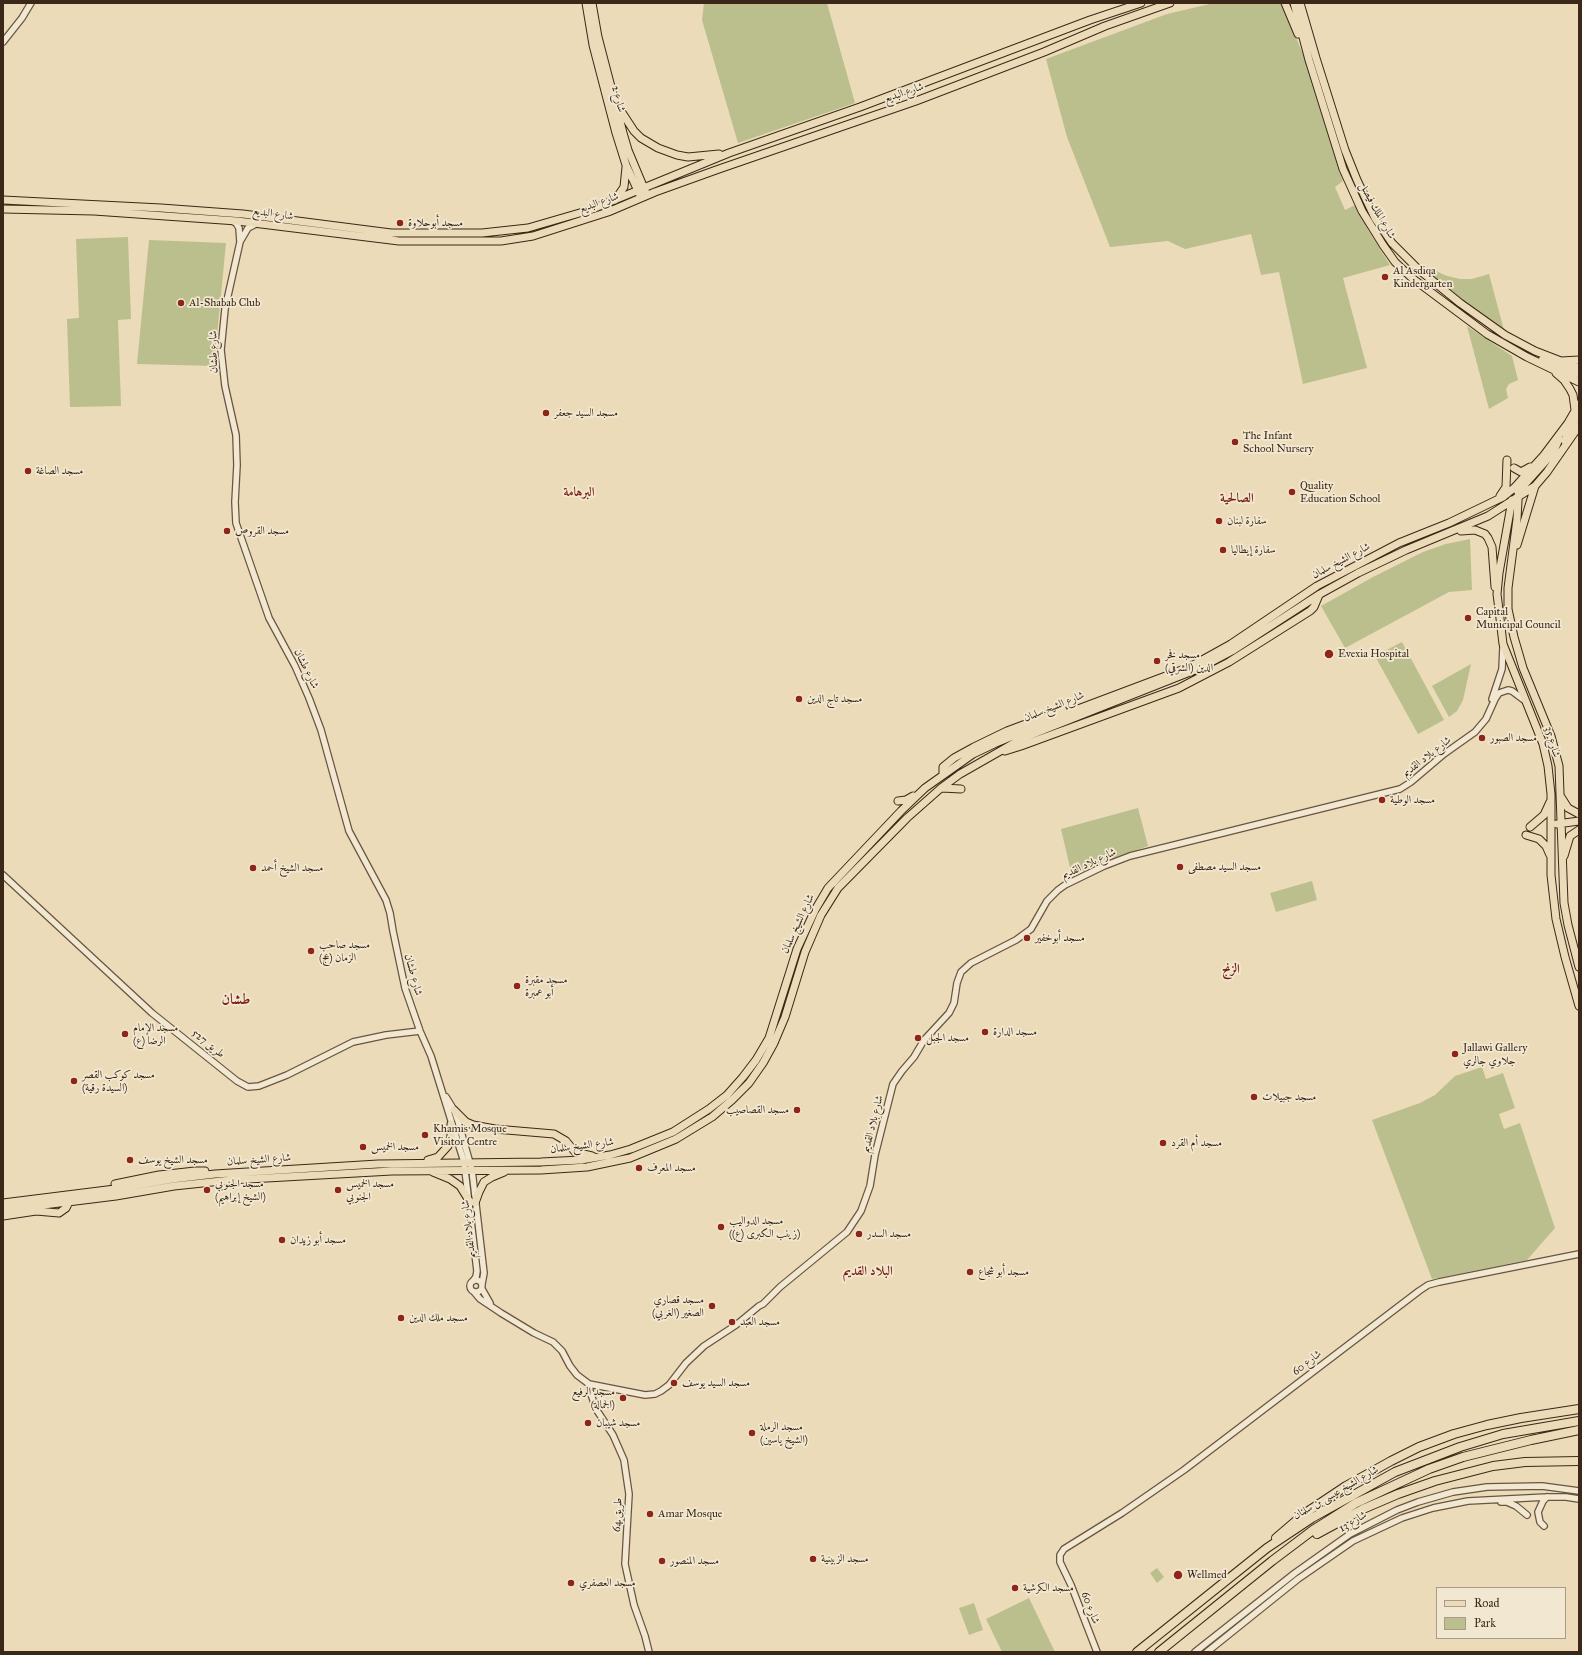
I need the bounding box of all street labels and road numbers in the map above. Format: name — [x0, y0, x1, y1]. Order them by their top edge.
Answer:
street label: شارع البديع — [882, 80, 926, 106]
street label: شارع 2 — [608, 84, 628, 114]
street label: شارع الملك فيصل — [1356, 181, 1398, 241]
street label: شارع البديع — [577, 190, 621, 216]
street label: شارع البديع — [252, 205, 294, 223]
street label: شارع طشان — [207, 331, 221, 373]
street label: شارع الشيخ سلمان — [1310, 540, 1372, 582]
street label: شارع طشان — [291, 647, 321, 691]
street label: شارع الشيخ سلمان — [1022, 689, 1086, 725]
street label: شارع 35 — [1541, 725, 1563, 759]
street label: شارع بلاد القديم — [1400, 734, 1454, 780]
street label: شارع بلاد القديم — [1060, 846, 1118, 882]
street label: شارع الشيخ سلمان — [778, 892, 818, 956]
street label: شارع طشان — [401, 953, 425, 997]
street label: طريق 527 — [189, 1027, 227, 1061]
street label: شارع بلاد القديم — [860, 1094, 886, 1154]
street label: شارع الشيخ سلمان — [549, 1136, 615, 1156]
street label: شارع الشيخ سلمان — [226, 1151, 292, 1169]
street label: شارع بلاد القديم — [459, 1199, 479, 1259]
street label: شارع 60 — [1290, 1347, 1324, 1379]
street label: شارع الشيخ عيسى بن سلمان — [1291, 1463, 1381, 1523]
street label: طريق 64 — [611, 1498, 625, 1532]
street label: شارع 13 — [1337, 1509, 1369, 1535]
street label: شارع 60 — [1078, 1590, 1102, 1626]

